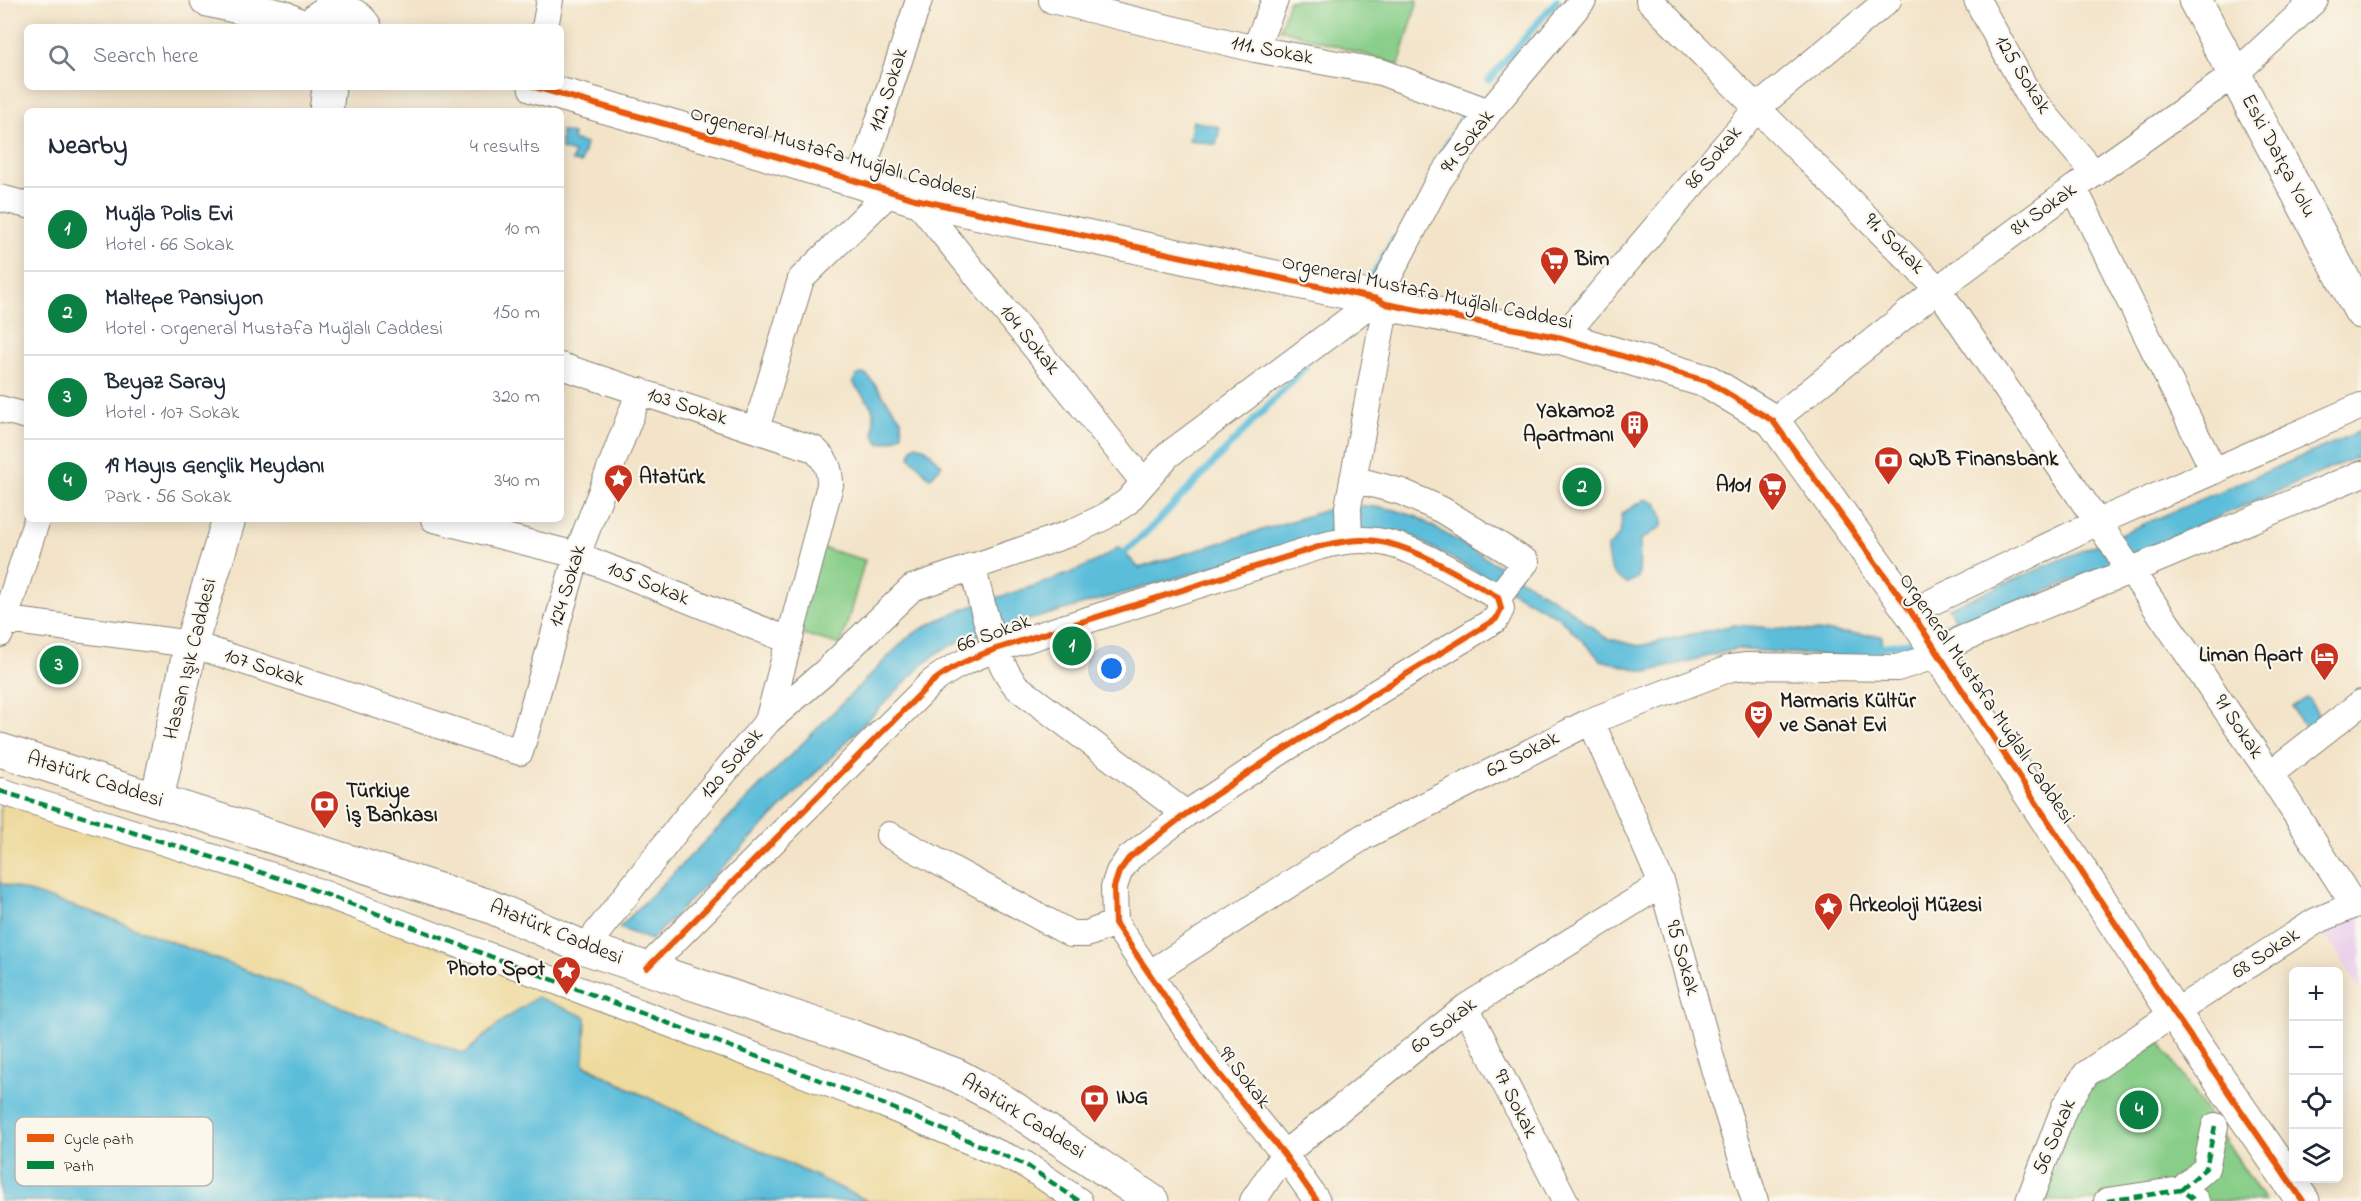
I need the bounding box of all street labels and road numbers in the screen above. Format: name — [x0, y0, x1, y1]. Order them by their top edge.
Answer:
street label: 111. Sokak — [1228, 28, 1316, 74]
street label: 125 Sokak — [1986, 30, 2058, 121]
street label: 112. Sokak — [861, 43, 917, 136]
street label: Eski Datça Yolu — [2233, 89, 2323, 223]
street label: Orgeneral Mustafa Muğlalı Caddesi — [686, 99, 980, 211]
street label: 94 Sokak — [1434, 103, 1503, 180]
street label: 86 Sokak — [1678, 119, 1750, 197]
street label: 84 Sokak — [2005, 175, 2084, 244]
street label: 91. Sokak — [1857, 207, 1932, 282]
street label: Orgeneral Mustafa Muğlalı Caddesi — [1278, 247, 1575, 340]
street label: 104 Sokak — [991, 298, 1067, 382]
street label: 103 Sokak — [643, 380, 732, 434]
street label: 124 Sokak — [541, 540, 595, 631]
street label: 105 Sokak — [602, 554, 694, 614]
street label: Orgeneral Mustafa Muğlalı Caddesi — [1889, 568, 2081, 832]
street label: Hasan Işık Caddesi — [156, 575, 226, 743]
street label: 66 Sokak — [953, 606, 1036, 661]
street label: 107 Sokak — [220, 641, 309, 695]
street label: 91 Sokak — [2205, 689, 2271, 766]
street label: 120 Sokak — [693, 721, 771, 806]
street label: 62 Sokak — [1481, 723, 1565, 786]
street label: Atatürk Caddesi — [23, 744, 167, 816]
street label: Atatürk Caddesi — [485, 893, 627, 973]
street label: 95 Sokak — [1657, 917, 1707, 1000]
street label: 68 Sokak — [2226, 920, 2307, 987]
street label: 60 Sokak — [1404, 990, 1484, 1062]
street label: 99 Sokak — [1210, 1041, 1278, 1116]
street label: 97 Sokak — [1485, 1064, 1545, 1144]
street label: Atatürk Caddesi — [955, 1067, 1091, 1167]
street label: 56 Sokak — [2026, 1094, 2085, 1180]

